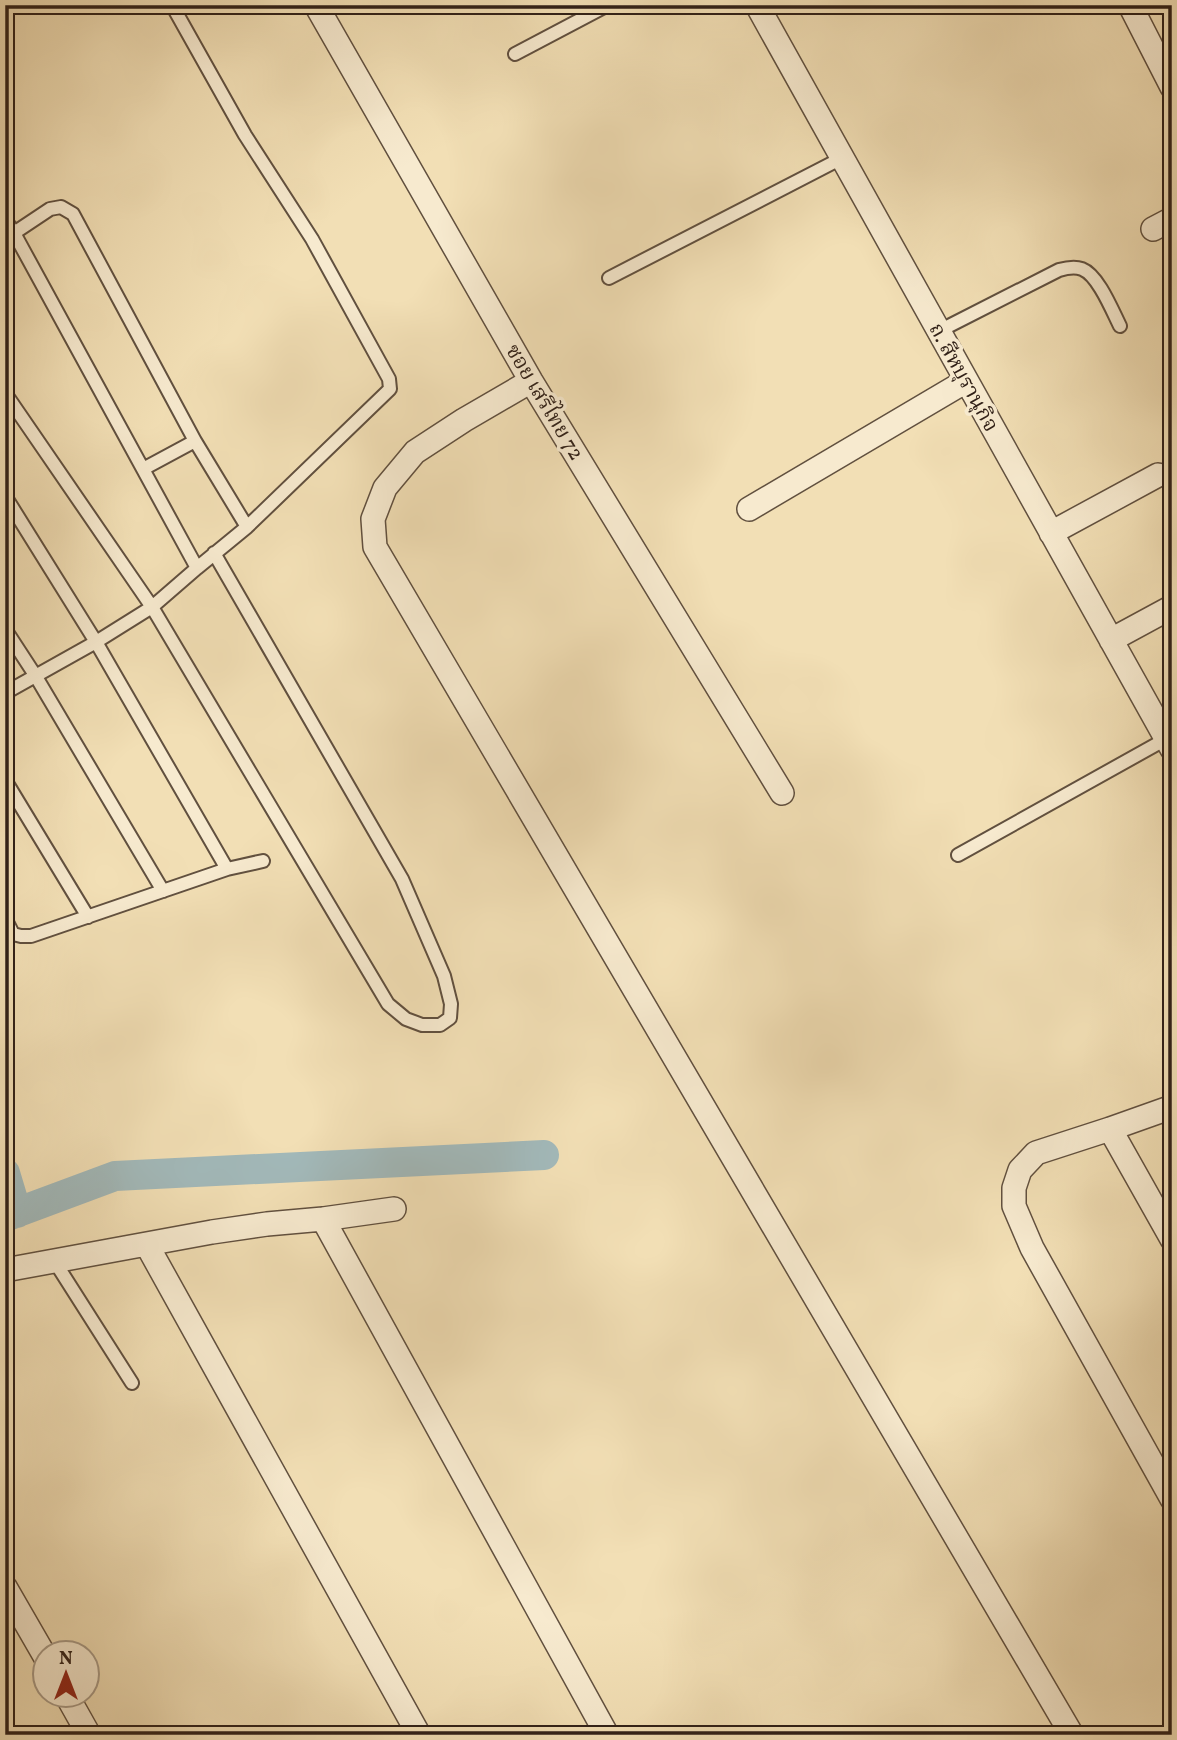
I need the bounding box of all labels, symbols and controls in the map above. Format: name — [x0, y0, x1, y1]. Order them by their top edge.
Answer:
street label: ถ. สีหบุรานุกิจ — [921, 318, 1005, 438]
street label: ซอย เสรีไทย 72 — [498, 338, 592, 466]
north arrow — [32, 1638, 102, 1708]
text: N — [59, 1646, 73, 1672]

